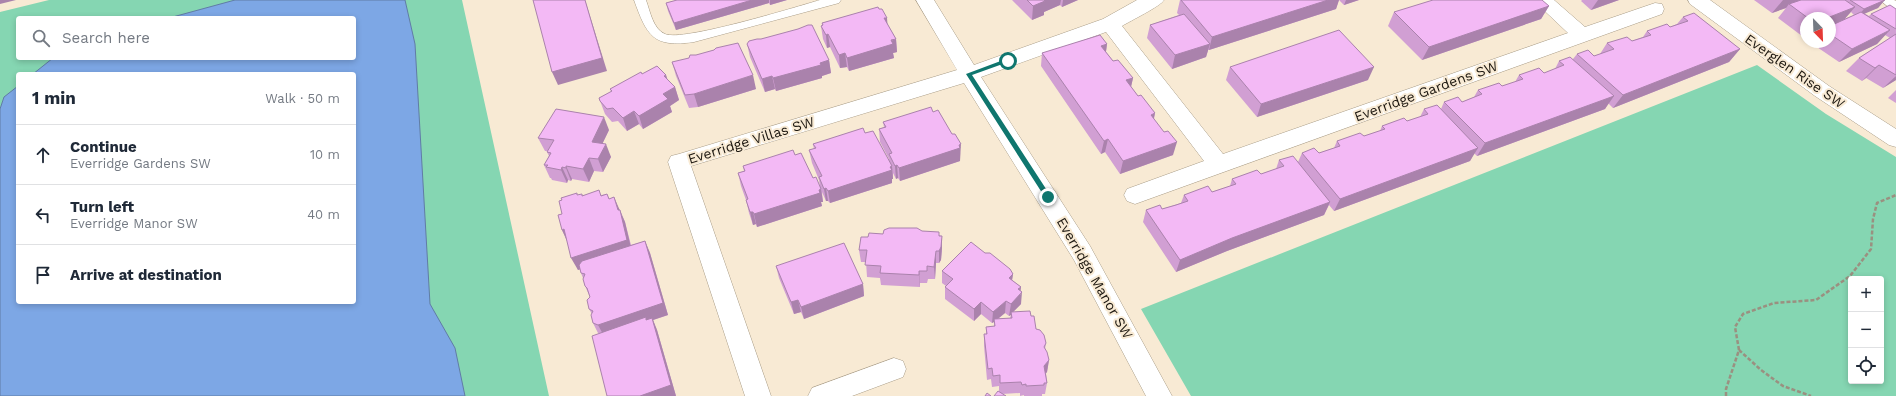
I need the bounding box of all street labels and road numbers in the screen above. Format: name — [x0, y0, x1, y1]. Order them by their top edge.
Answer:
street label: Everglen Rise SW — [1742, 31, 1848, 111]
street label: Everridge Gardens SW — [1352, 58, 1500, 124]
street label: Everridge Villas SW — [686, 113, 816, 167]
street label: Everridge Manor SW — [1054, 214, 1136, 342]

